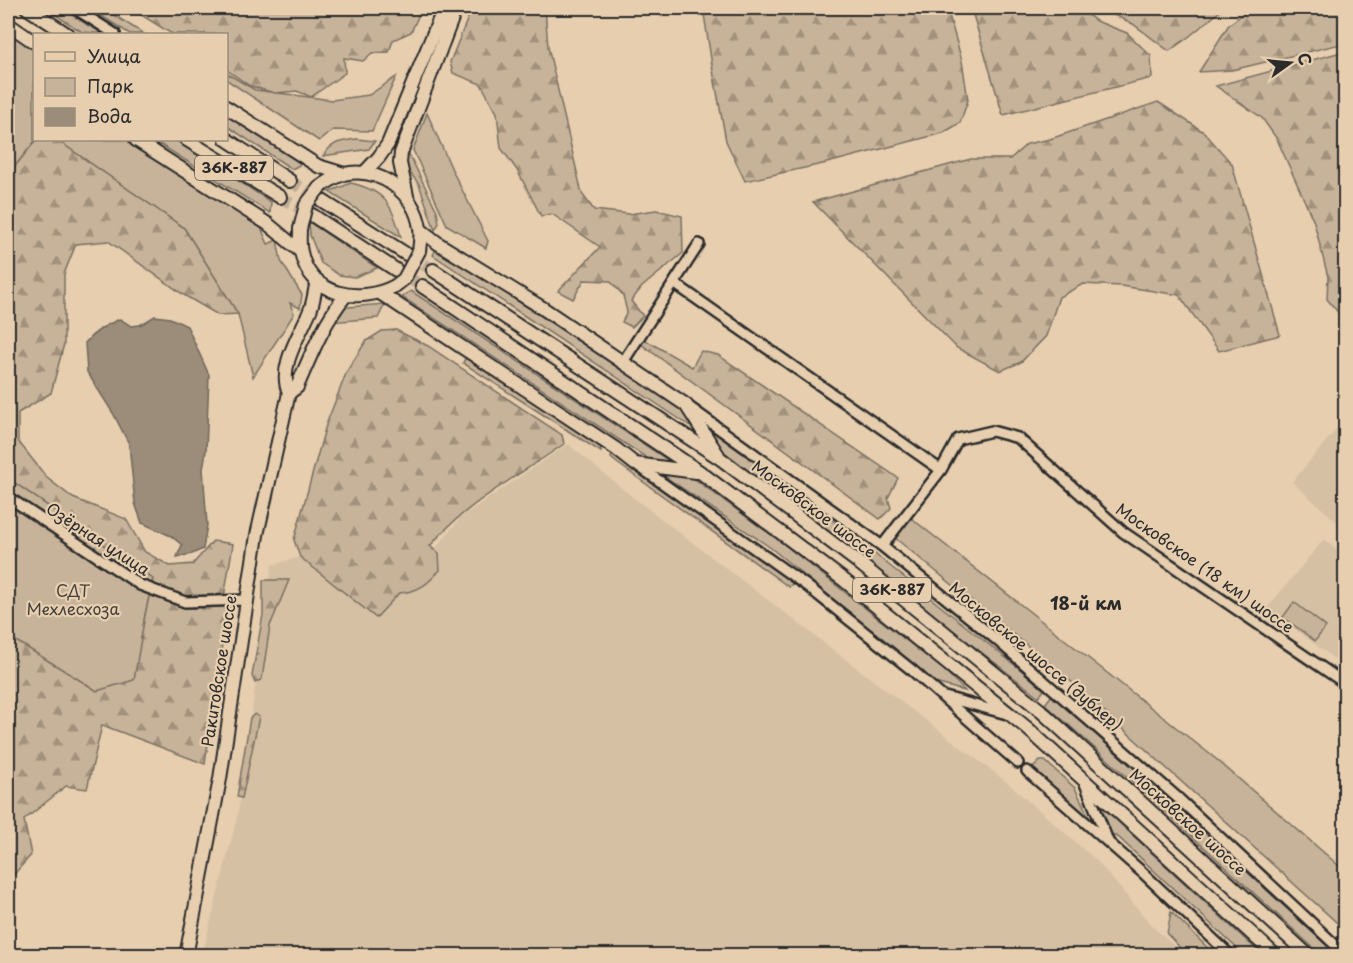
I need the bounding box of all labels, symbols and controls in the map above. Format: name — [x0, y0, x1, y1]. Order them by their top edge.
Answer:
legend — [33, 33, 228, 141]
north arrow — [1260, 33, 1320, 93]
text: Улица — [87, 42, 141, 69]
text: С — [1292, 50, 1319, 68]
text: Парк — [87, 72, 134, 99]
text: Вода — [87, 102, 132, 129]
road number: 36К-887 — [195, 156, 273, 180]
street label: Московское шоссе — [748, 454, 882, 563]
street label: Озёрная улица — [42, 496, 155, 581]
street label: Московское (18 км) шоссе — [1112, 496, 1299, 638]
street label: Московское шоссе (дублер) — [945, 575, 1129, 735]
park label: СДТ Мехлесхоза — [27, 578, 119, 620]
road number: 36К-887 — [853, 578, 931, 602]
district label: 18-й км — [1050, 589, 1122, 616]
street label: Ракитовское шоссе — [194, 593, 242, 748]
street label: Московское шоссе — [1125, 762, 1252, 880]

